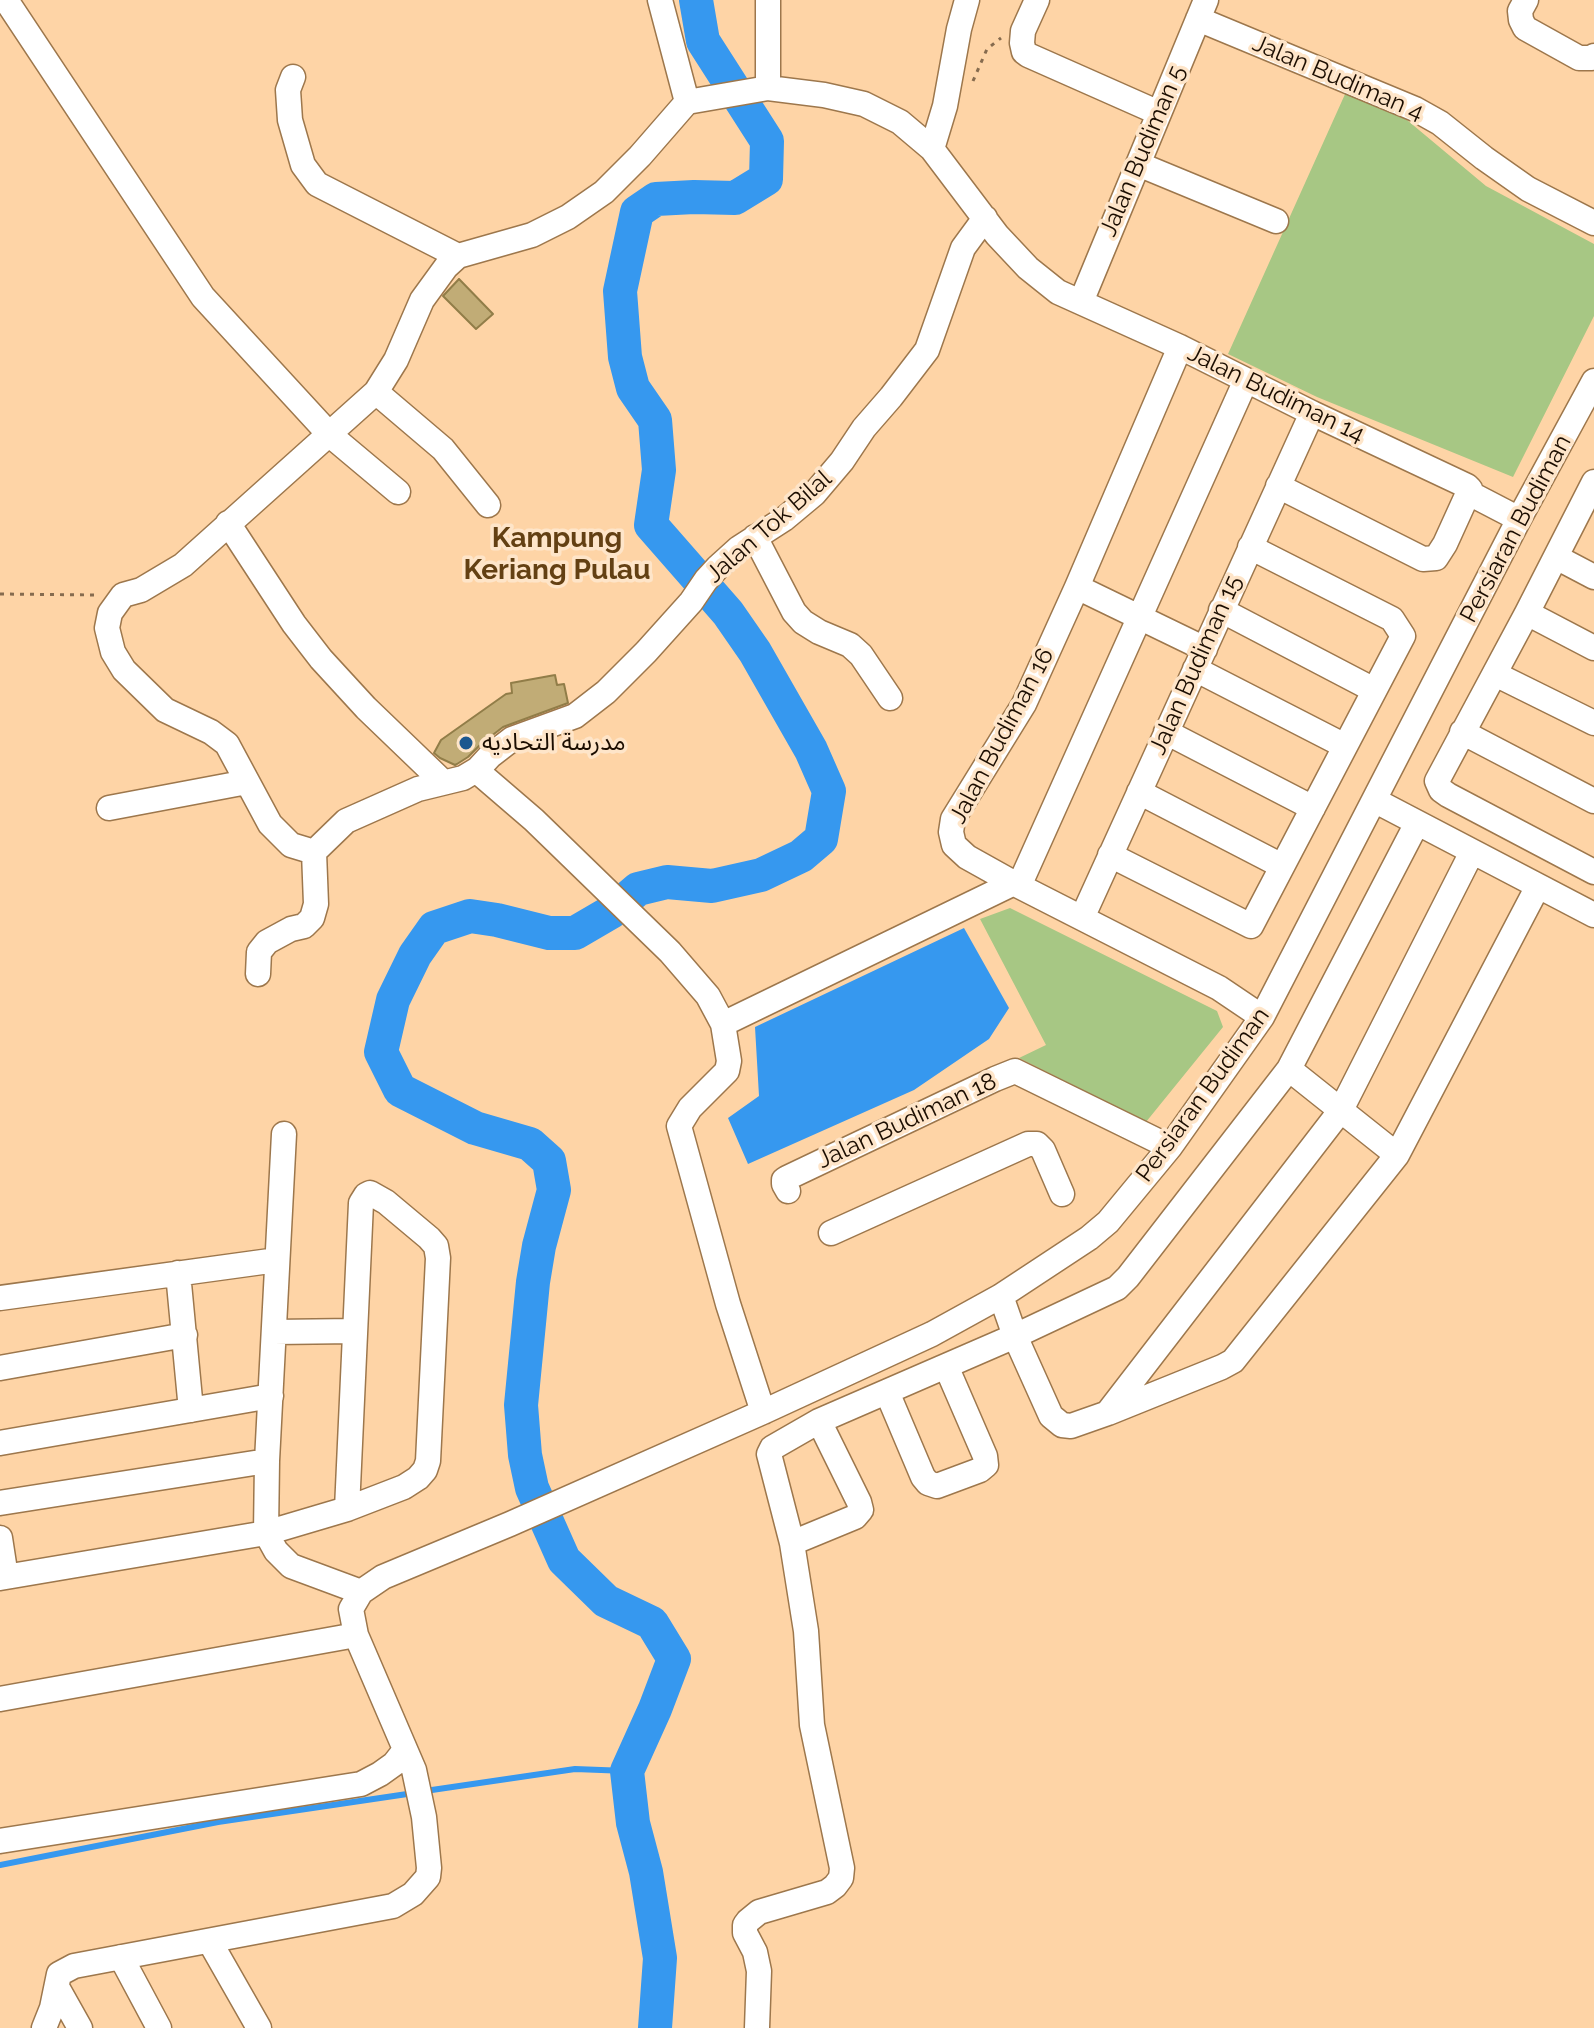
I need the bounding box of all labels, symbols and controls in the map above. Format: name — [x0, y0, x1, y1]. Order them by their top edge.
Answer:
street label: Jalan Budiman 4 — [1248, 29, 1428, 127]
street label: Jalan Budiman 5 — [1094, 61, 1192, 241]
street label: Jalan Budiman 14 — [1183, 339, 1369, 449]
street label: Persiaran Budiman — [1454, 430, 1578, 628]
street label: Jalan Tok Bilal — [700, 465, 838, 589]
district label: Kampung Keriang Pulau — [464, 522, 650, 588]
street label: Jalan Budiman 15 — [1144, 571, 1248, 759]
street label: Jalan Budiman 16 — [944, 643, 1060, 829]
place label: مدرسة التحاديه — [482, 729, 626, 757]
marker: مدرسة التحاديه — [457, 734, 475, 752]
street label: Persiaran Budiman — [1130, 1002, 1276, 1188]
street label: Jalan Budiman 18 — [813, 1067, 1001, 1175]

